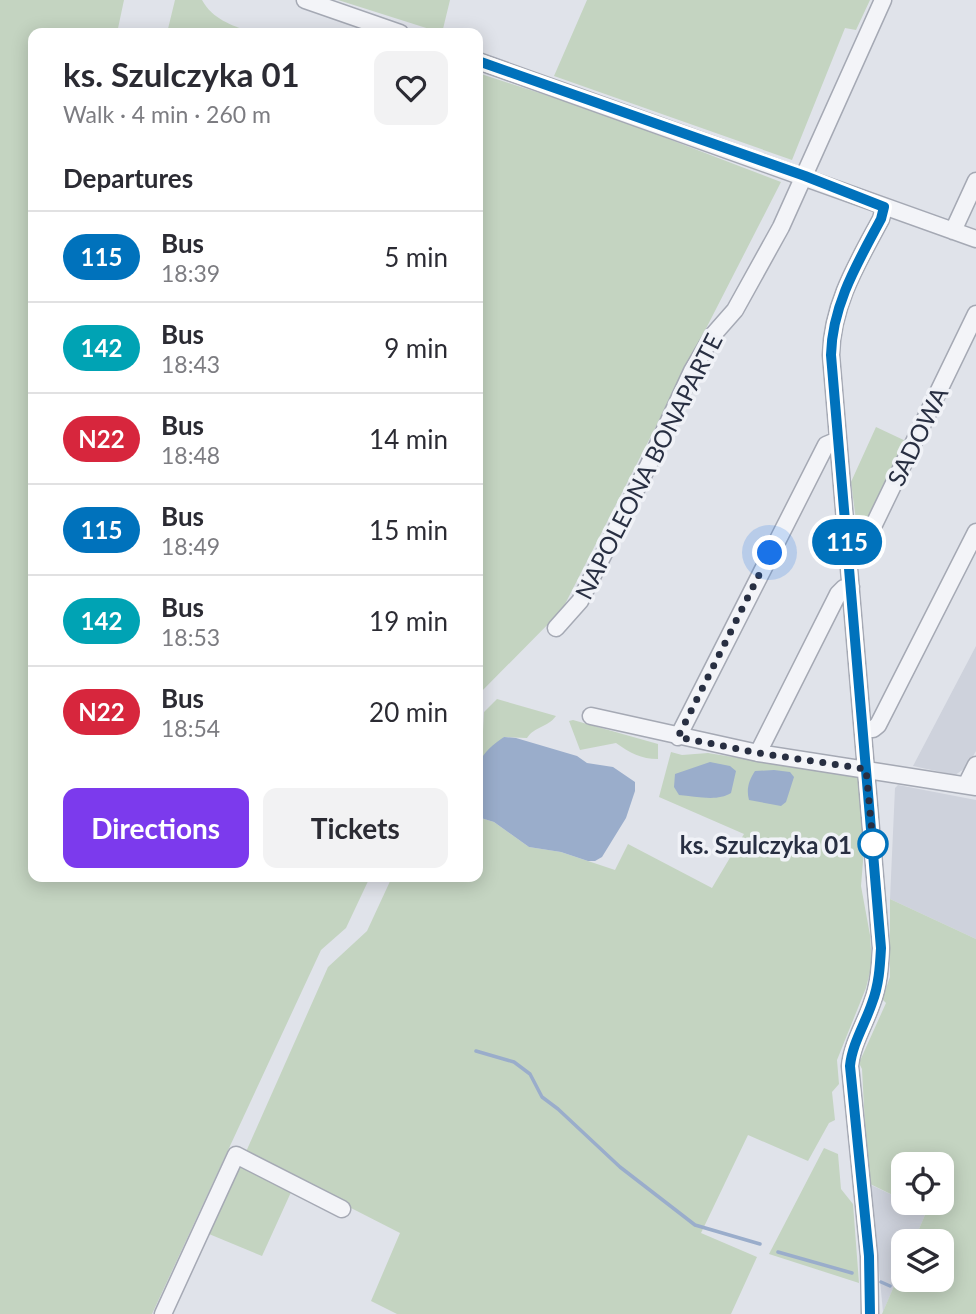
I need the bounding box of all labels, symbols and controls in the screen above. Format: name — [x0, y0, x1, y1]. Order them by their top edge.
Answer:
button: heart — [374, 51, 448, 125]
text: ks. Szulczyka 01 — [63, 54, 300, 94]
text: Walk · 4 min · 260 m — [63, 100, 271, 128]
text: Departures — [63, 162, 193, 194]
text: Bus — [161, 227, 204, 259]
text: 5 min — [384, 241, 448, 273]
text: 115 — [81, 242, 122, 271]
text: 18:39 — [161, 259, 220, 287]
text: Bus — [161, 318, 204, 350]
street label: NAPOLEONA BONAPARTE — [568, 328, 728, 604]
text: 9 min — [384, 332, 448, 364]
text: 142 — [81, 333, 122, 362]
text: 18:43 — [161, 350, 220, 378]
street label: SADOWA — [881, 381, 954, 490]
text: Bus — [161, 409, 204, 441]
text: 14 min — [369, 423, 448, 455]
text: N22 — [78, 424, 125, 453]
text: 18:48 — [161, 441, 220, 469]
text: Bus — [161, 500, 204, 532]
text: 15 min — [369, 514, 448, 546]
text: 115 — [81, 515, 122, 544]
line badge: 115 — [807, 519, 887, 565]
text: 115 — [826, 527, 868, 556]
text: 18:49 — [161, 532, 220, 560]
your location — [752, 535, 787, 570]
text: Bus — [161, 591, 204, 623]
text: 19 min — [369, 605, 448, 637]
text: 142 — [81, 606, 122, 635]
text: 18:53 — [161, 623, 220, 651]
text: Bus — [161, 682, 204, 714]
text: 20 min — [369, 696, 448, 728]
text: N22 — [78, 697, 125, 726]
text: 18:54 — [161, 714, 220, 742]
button: Directions — [63, 788, 249, 868]
button: Tickets — [263, 788, 448, 868]
marker: ks. Szulczyka 01 — [858, 829, 888, 859]
place label: ks. Szulczyka 01 — [680, 830, 852, 859]
map controls — [891, 1152, 954, 1292]
button: locate — [891, 1152, 954, 1215]
button: layers — [891, 1229, 954, 1292]

